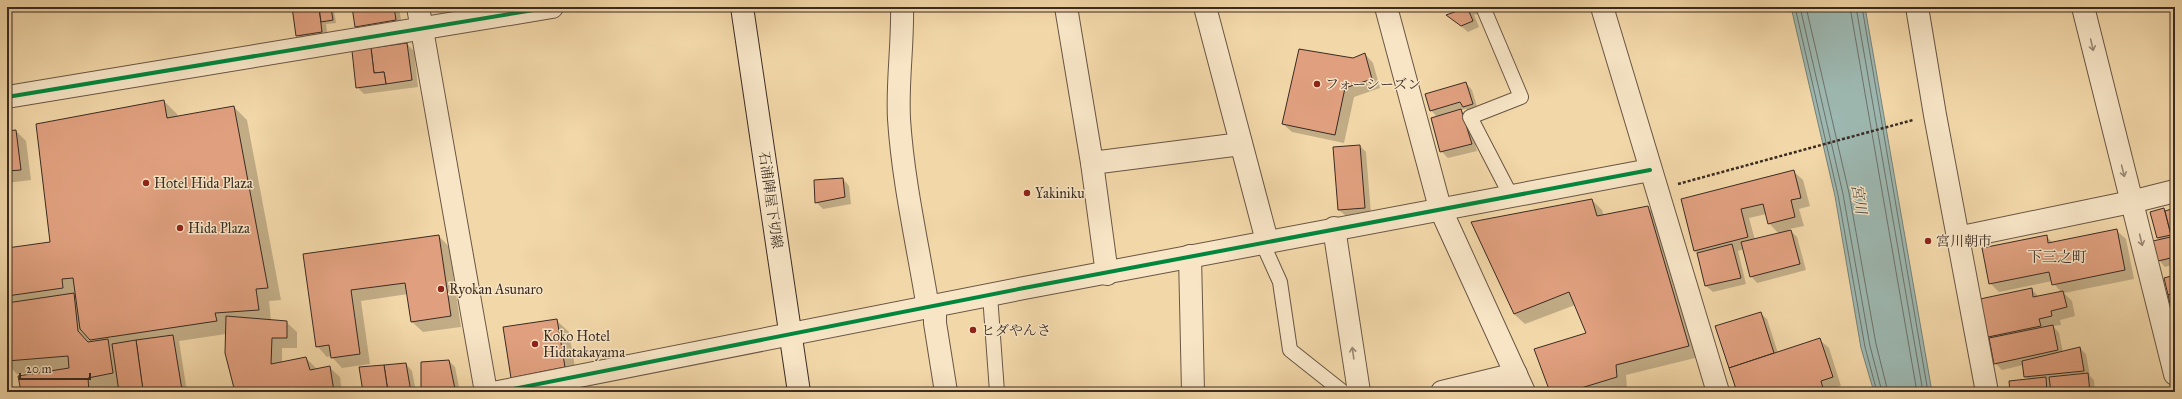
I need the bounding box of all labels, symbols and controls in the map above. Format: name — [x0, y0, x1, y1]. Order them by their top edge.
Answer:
one-way arrow — [2089, 38, 2096, 51]
place label: フォーシーズン — [1325, 76, 1421, 93]
marker: フォーシーズン — [1312, 79, 1322, 89]
street label: 石浦陣屋下切線 — [755, 150, 786, 250]
one-way arrow — [2120, 164, 2128, 177]
place label: Hotel Hida Plaza — [154, 175, 253, 192]
marker: Hotel Hida Plaza — [141, 178, 151, 188]
water label: 宮川 — [1848, 183, 1871, 217]
place label: Yakiniku — [1035, 185, 1085, 202]
marker: Yakiniku — [1022, 188, 1032, 198]
place label: Hida Plaza — [188, 220, 250, 237]
marker: Hida Plaza — [175, 223, 185, 233]
place label: 宮川朝市 — [1936, 233, 1992, 250]
one-way arrow — [2137, 233, 2145, 246]
marker: 宮川朝市 — [1923, 236, 1933, 246]
district label: 下三之町 — [2027, 248, 2087, 266]
place label: Ryokan Asunaro — [449, 281, 543, 298]
marker: Ryokan Asunaro — [436, 284, 446, 294]
place label: ヒダやんさ — [981, 322, 1051, 339]
marker: ヒダやんさ — [968, 325, 978, 335]
place label: Koko Hotel Hidatakayama — [543, 328, 625, 361]
marker: Koko Hotel Hidatakayama — [530, 339, 540, 349]
one-way arrow — [1349, 347, 1357, 360]
scale bar — [20, 355, 90, 381]
text: 20 m — [26, 362, 52, 376]

